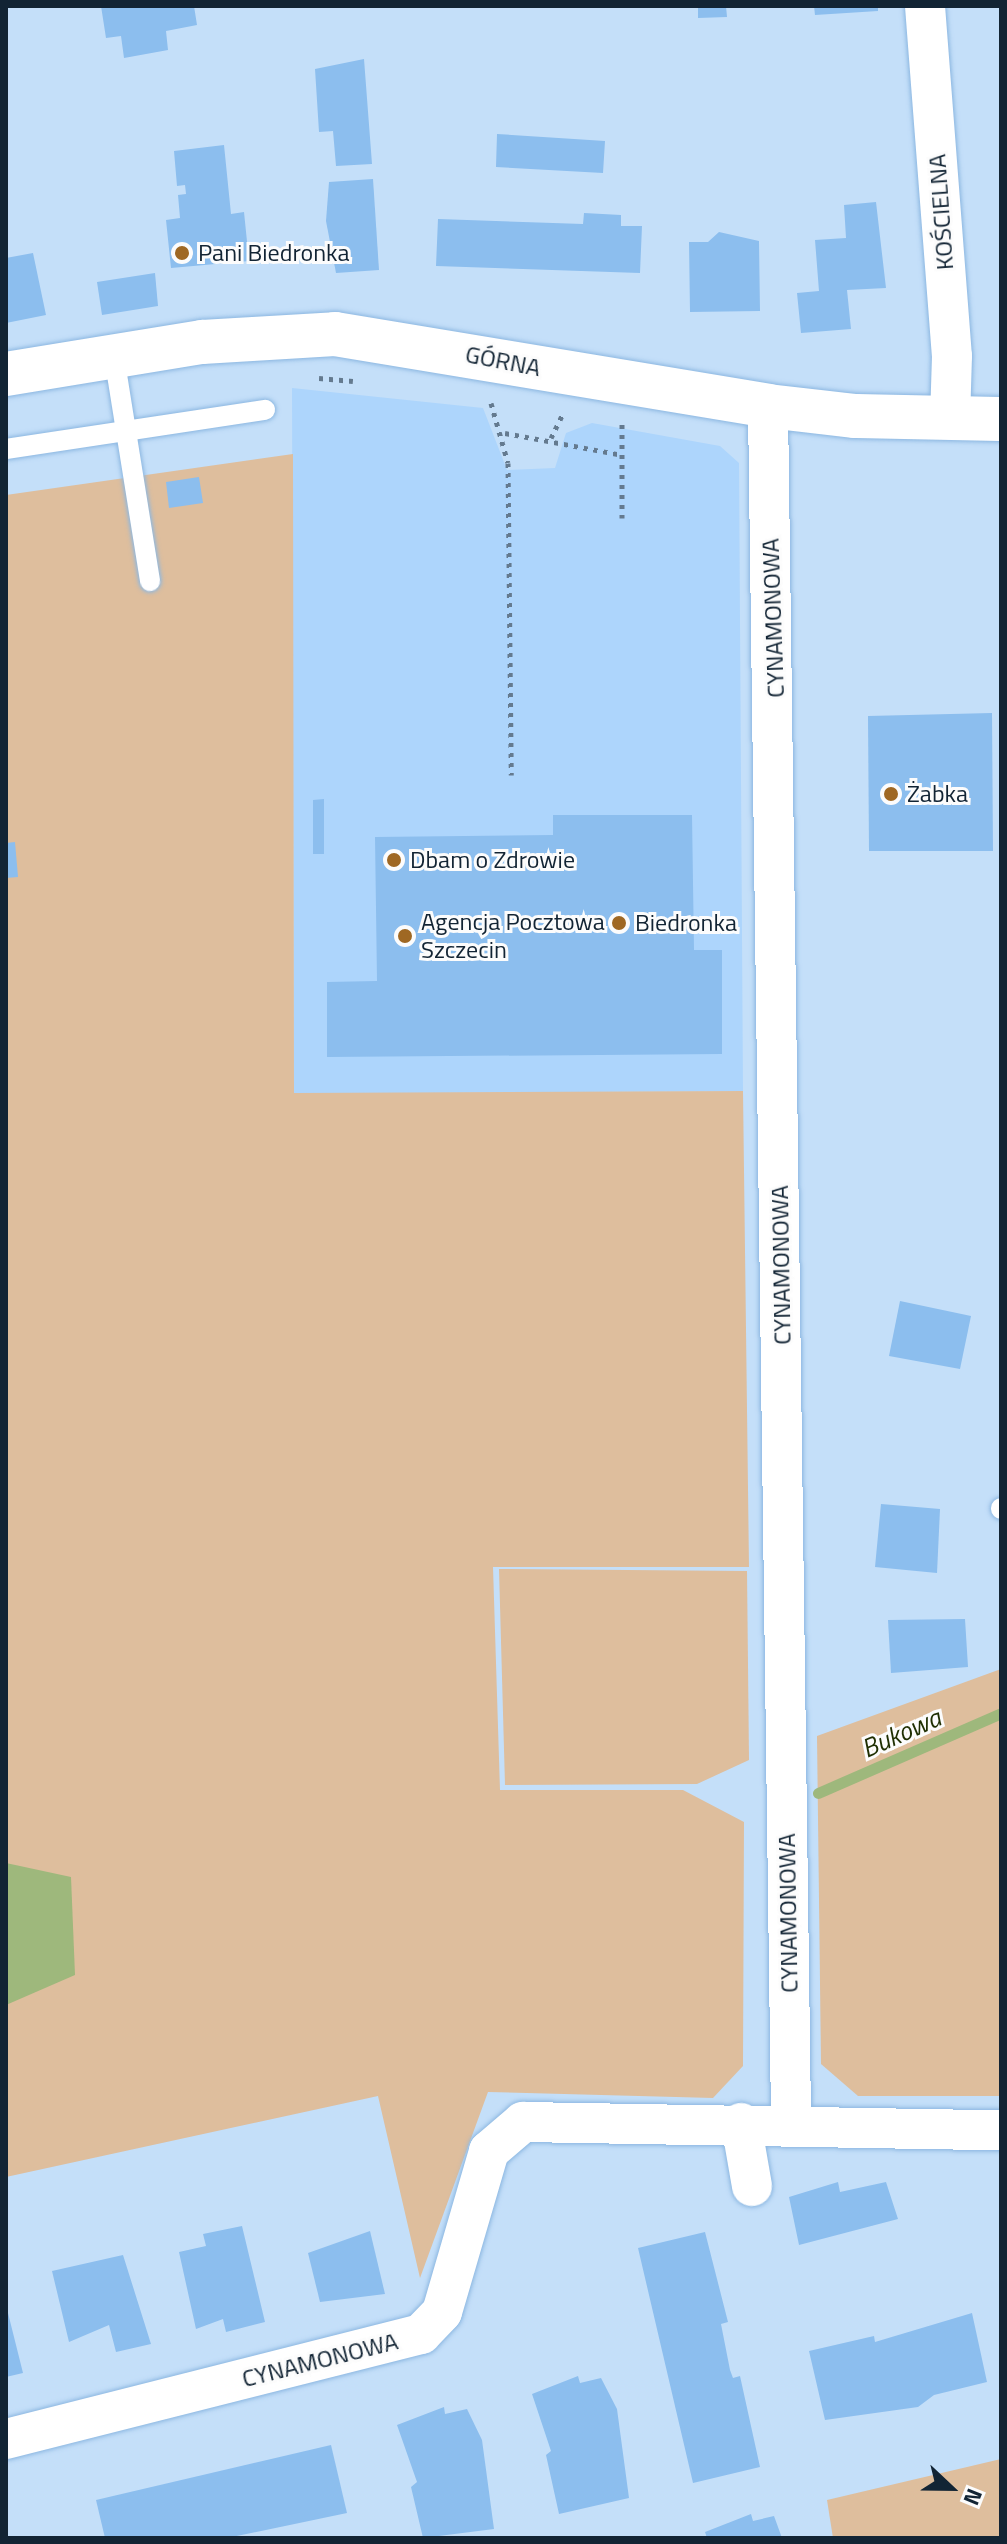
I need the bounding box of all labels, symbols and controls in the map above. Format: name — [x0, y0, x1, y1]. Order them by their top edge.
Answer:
street label: KOŚCIELNA — [923, 153, 959, 271]
place label: Pani Biedronka — [198, 239, 349, 267]
marker: Pani Biedronka — [173, 244, 191, 262]
street label: GÓRNA — [463, 340, 543, 382]
street label: CYNAMONOWA — [756, 538, 790, 698]
place label: Żabka — [907, 780, 968, 808]
marker: Żabka — [882, 785, 900, 803]
place label: Dbam o Zdrowie — [410, 846, 575, 874]
marker: Dbam o Zdrowie — [385, 851, 403, 869]
place label: Agencja Pocztowa Szczecin — [421, 908, 605, 964]
place label: Biedronka — [635, 909, 737, 937]
marker: Biedronka — [610, 914, 628, 932]
marker: Agencja Pocztowa Szczecin — [396, 927, 414, 945]
street label: CYNAMONOWA — [765, 1185, 797, 1345]
water label: Bukowa — [856, 1702, 946, 1764]
street label: CYNAMONOWA — [772, 1833, 804, 1993]
street label: CYNAMONOWA — [239, 2327, 401, 2393]
north arrow — [911, 2448, 991, 2528]
text: N — [955, 2484, 992, 2510]

